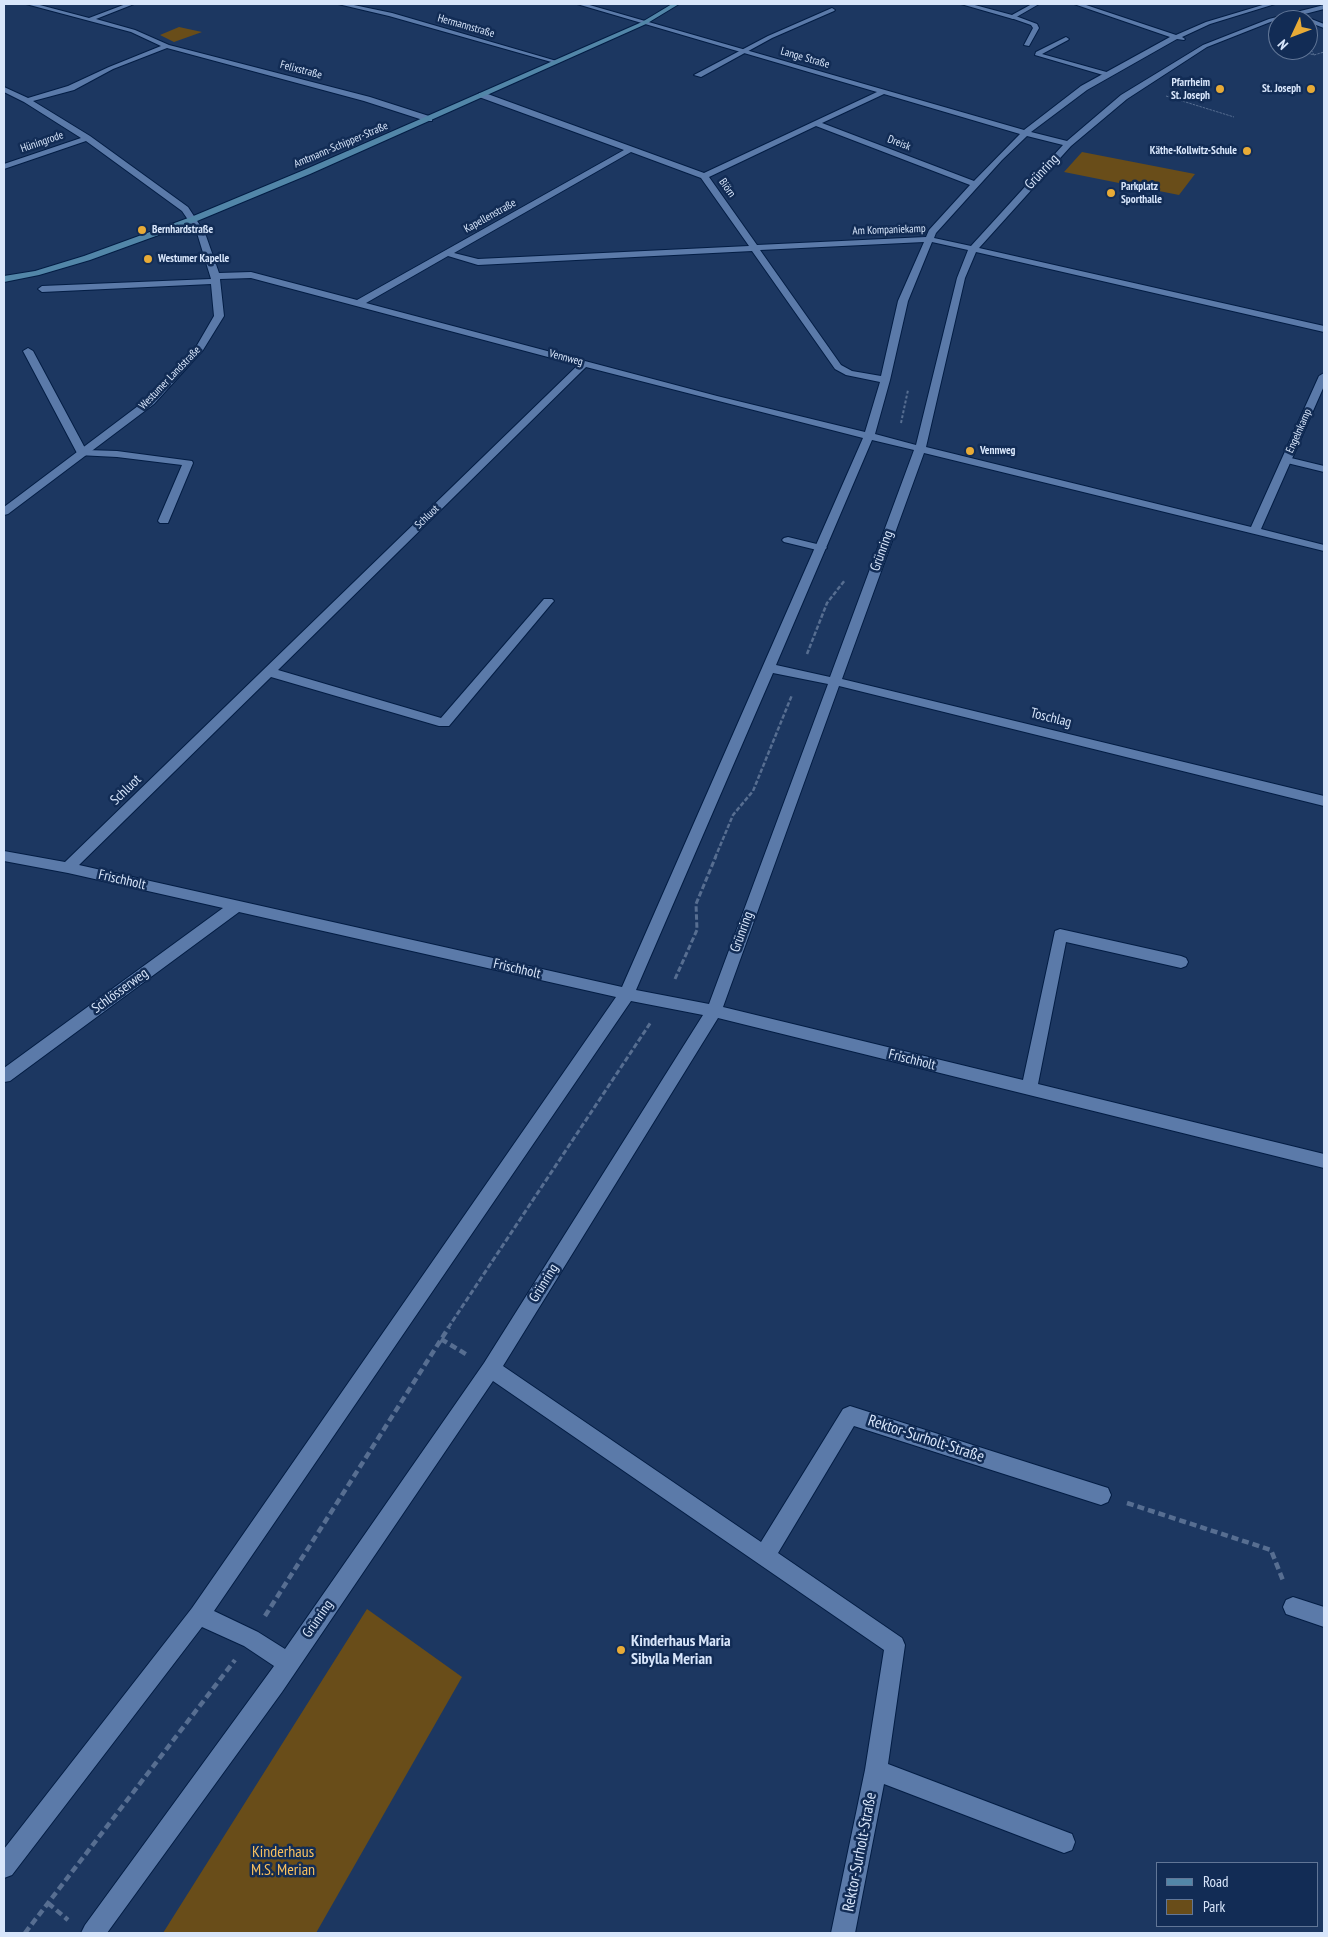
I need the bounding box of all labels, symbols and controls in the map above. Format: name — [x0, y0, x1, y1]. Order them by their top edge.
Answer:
north arrow — [1268, 10, 1318, 60]
street label: Hermannstraße — [436, 12, 496, 40]
text: N — [1274, 36, 1292, 53]
street label: Lange Straße — [779, 45, 831, 71]
street label: Felixstraße — [279, 58, 323, 82]
place label: Pfarrheim St. Joseph — [1171, 76, 1210, 102]
place label: St. Joseph — [1262, 82, 1301, 96]
marker: Pfarrheim St. Joseph — [1214, 83, 1226, 95]
marker: St. Joseph — [1305, 83, 1317, 95]
street label: Amtmann-Schipper-Straße — [292, 119, 390, 171]
street label: Hüningrode — [19, 129, 65, 155]
street label: Dreisk — [886, 133, 912, 153]
place label: Käthe-Kollwitz-Schule — [1150, 144, 1237, 158]
marker: Käthe-Kollwitz-Schule — [1241, 145, 1253, 157]
street label: Grünring — [1022, 151, 1062, 193]
street label: Biörn — [716, 176, 738, 200]
place label: Parkplatz Sporthalle — [1121, 180, 1162, 206]
marker: Parkplatz Sporthalle — [1105, 187, 1117, 199]
street label: Kapellenstraße — [462, 196, 518, 236]
street label: Am Kompaniekamp — [852, 222, 926, 238]
place label: Bernhardstraße — [152, 223, 213, 237]
marker: Bernhardstraße — [136, 224, 148, 236]
place label: Westumer Kapelle — [158, 252, 229, 266]
marker: Westumer Kapelle — [142, 253, 154, 265]
street label: Westumer Landstraße — [137, 344, 203, 412]
street label: Vennweg — [548, 347, 584, 369]
street label: Engelnkamp — [1283, 407, 1315, 455]
place label: Vennweg — [980, 444, 1015, 458]
marker: Vennweg — [964, 445, 976, 457]
street label: Schluot — [412, 502, 442, 532]
street label: Grünring — [867, 528, 897, 574]
street label: Toschlag — [1029, 705, 1073, 731]
street label: Schluot — [107, 771, 145, 809]
street label: Frischholt — [97, 866, 147, 894]
street label: Grünring — [727, 909, 757, 955]
street label: Frischholt — [492, 955, 542, 983]
street label: Schlösserweg — [89, 965, 151, 1017]
street label: Frischholt — [887, 1046, 937, 1074]
street label: Grünring — [526, 1261, 562, 1305]
street label: Rektor-Surholt-Straße — [865, 1411, 987, 1467]
street label: Grünring — [299, 1597, 337, 1641]
place label: Kinderhaus Maria Sibylla Merian — [631, 1631, 731, 1669]
marker: Kinderhaus Maria Sibylla Merian — [615, 1644, 627, 1656]
street label: Rektor-Surholt-Straße — [839, 1791, 881, 1913]
park label: Kinderhaus M.S. Merian — [251, 1842, 315, 1880]
legend — [1156, 1862, 1318, 1927]
text: Road — [1203, 1872, 1229, 1891]
text: Park — [1203, 1897, 1225, 1916]

